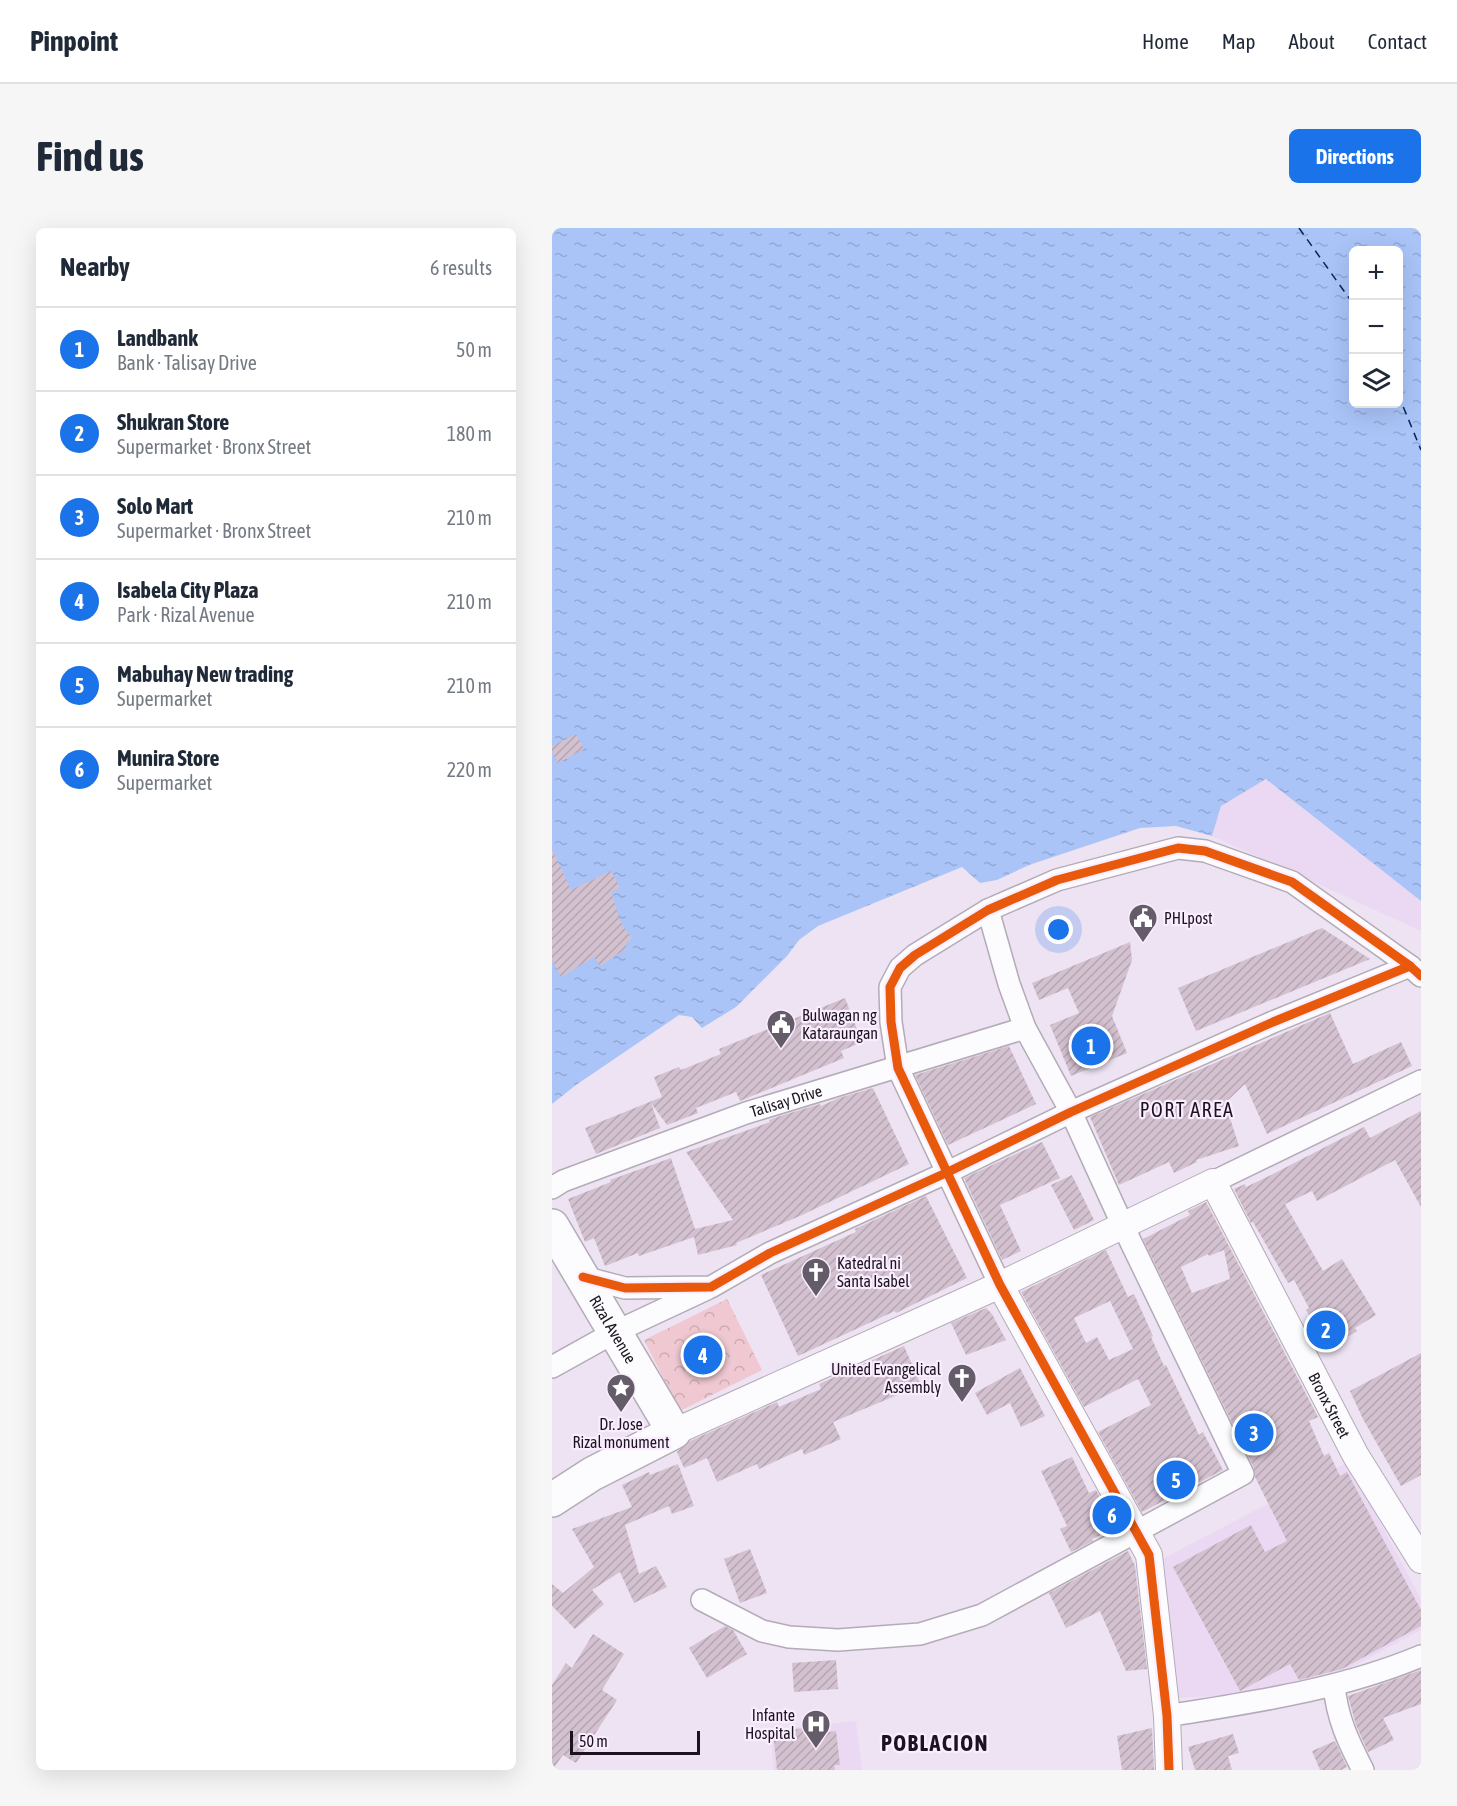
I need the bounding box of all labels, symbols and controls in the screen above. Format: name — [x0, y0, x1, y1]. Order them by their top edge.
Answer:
text: Pinpoint — [30, 25, 118, 57]
text: Home — [1142, 29, 1189, 53]
text: Map — [1222, 29, 1256, 53]
text: About — [1289, 29, 1335, 53]
text: Contact — [1368, 29, 1427, 53]
button: Directions — [1289, 129, 1421, 183]
text: Find us — [36, 132, 144, 180]
map controls — [1349, 246, 1403, 408]
button: + — [1349, 246, 1403, 300]
text: Nearby — [60, 252, 130, 282]
text: 6 results — [430, 256, 492, 279]
button: − — [1349, 300, 1403, 354]
text: Landbank — [117, 325, 198, 351]
text: 1 — [75, 338, 84, 361]
text: 50 m — [456, 338, 492, 361]
text: Bank · Talisay Drive — [117, 351, 257, 374]
button: layers — [1349, 354, 1403, 408]
text: Shukran Store — [117, 409, 229, 435]
text: 2 — [75, 422, 84, 445]
text: 180 m — [447, 422, 492, 445]
text: Supermarket · Bronx Street — [117, 435, 311, 458]
text: Solo Mart — [117, 493, 193, 519]
text: 3 — [75, 506, 84, 529]
text: 210 m — [447, 506, 492, 529]
text: Supermarket · Bronx Street — [117, 519, 311, 542]
text: Isabela City Plaza — [117, 577, 258, 603]
text: 4 — [75, 590, 84, 613]
text: 210 m — [447, 590, 492, 613]
text: Park · Rizal Avenue — [117, 603, 255, 626]
text: Mabuhay New trading — [117, 661, 293, 687]
text: 5 — [75, 674, 84, 697]
text: 210 m — [447, 674, 492, 697]
text: Supermarket — [117, 687, 212, 710]
text: Munira Store — [117, 745, 220, 771]
text: 6 — [75, 758, 84, 781]
text: 220 m — [447, 758, 492, 781]
text: Supermarket — [117, 771, 212, 794]
public building icon: PHLpost — [1127, 902, 1159, 944]
place label: PHLpost — [1164, 909, 1213, 928]
your location — [1044, 915, 1073, 944]
place label: Bulwagan ng Kataraungan — [802, 1006, 878, 1043]
public building icon: Bulwagan ng Kataraungan — [765, 1008, 797, 1050]
pin: 1 — [1072, 1024, 1110, 1068]
street label: Talisay Drive — [748, 1081, 824, 1120]
district label: PORT AREA — [1140, 1098, 1234, 1121]
place label: Katedral ni Santa Isabel — [837, 1254, 910, 1290]
church icon: Katedral ni Santa Isabel — [800, 1256, 832, 1298]
street label: Rizal Avenue — [586, 1292, 640, 1366]
pin: 2 — [1306, 1308, 1346, 1352]
pin: 4 — [684, 1332, 722, 1378]
place label: United Evangelical Assembly — [831, 1360, 942, 1397]
church icon: United Evangelical Assembly — [946, 1362, 978, 1404]
street label: Bronx Street — [1305, 1369, 1354, 1441]
place icon: Dr. Jose Rizal monument — [605, 1372, 637, 1414]
pin: 3 — [1234, 1410, 1274, 1456]
place label: Dr. Jose Rizal monument — [573, 1415, 670, 1451]
pin: 5 — [1156, 1458, 1196, 1502]
pin: 6 — [1092, 1492, 1132, 1538]
place label: Infante Hospital — [745, 1706, 796, 1743]
hospital icon: Infante Hospital — [800, 1708, 832, 1750]
scale bar — [570, 1728, 700, 1756]
district label: POBLACION — [881, 1730, 989, 1756]
text: 50 m — [579, 1732, 608, 1750]

